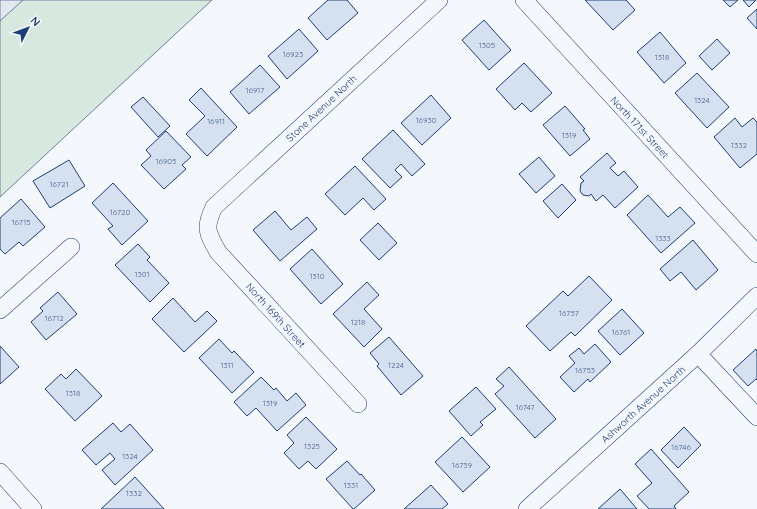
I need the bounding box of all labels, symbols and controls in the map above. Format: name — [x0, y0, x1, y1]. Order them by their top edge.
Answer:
north arrow — [8, 8, 48, 48]
text: N — [28, 14, 43, 29]
house number: 1305 — [479, 40, 495, 50]
house number: 16923 — [283, 49, 303, 59]
house number: 1318 — [655, 52, 669, 62]
street label: Stone Avenue North — [283, 72, 360, 145]
house number: 16917 — [246, 85, 264, 95]
street label: North 171st Street — [608, 94, 672, 162]
house number: 1324 — [694, 95, 710, 105]
house number: 16930 — [416, 115, 437, 125]
house number: 16911 — [207, 116, 225, 126]
house number: 1319 — [562, 130, 577, 140]
house number: 1332 — [731, 140, 747, 150]
house number: 16905 — [156, 156, 176, 166]
house number: 16721 — [50, 179, 68, 189]
house number: 16720 — [110, 207, 131, 217]
house number: 16715 — [11, 217, 31, 227]
house number: 1333 — [655, 233, 671, 243]
house number: 1301 — [135, 269, 149, 279]
house number: 1310 — [310, 271, 325, 281]
street label: North 169th Street — [243, 280, 309, 351]
house number: 16757 — [559, 308, 579, 318]
house number: 16712 — [44, 313, 64, 323]
house number: 1218 — [351, 317, 365, 327]
house number: 16761 — [612, 327, 630, 337]
house number: 1311 — [220, 360, 234, 370]
house number: 1224 — [388, 360, 404, 370]
street label: Ashworth Avenue North — [598, 363, 688, 446]
house number: 16753 — [575, 365, 595, 375]
house number: 1318 — [66, 388, 80, 398]
house number: 1319 — [263, 398, 278, 408]
house number: 16747 — [515, 402, 535, 412]
house number: 1325 — [304, 441, 320, 451]
house number: 16746 — [671, 442, 691, 452]
house number: 1324 — [122, 451, 138, 461]
house number: 16739 — [452, 460, 473, 470]
house number: 1331 — [344, 480, 358, 490]
house number: 1332 — [126, 488, 142, 498]

